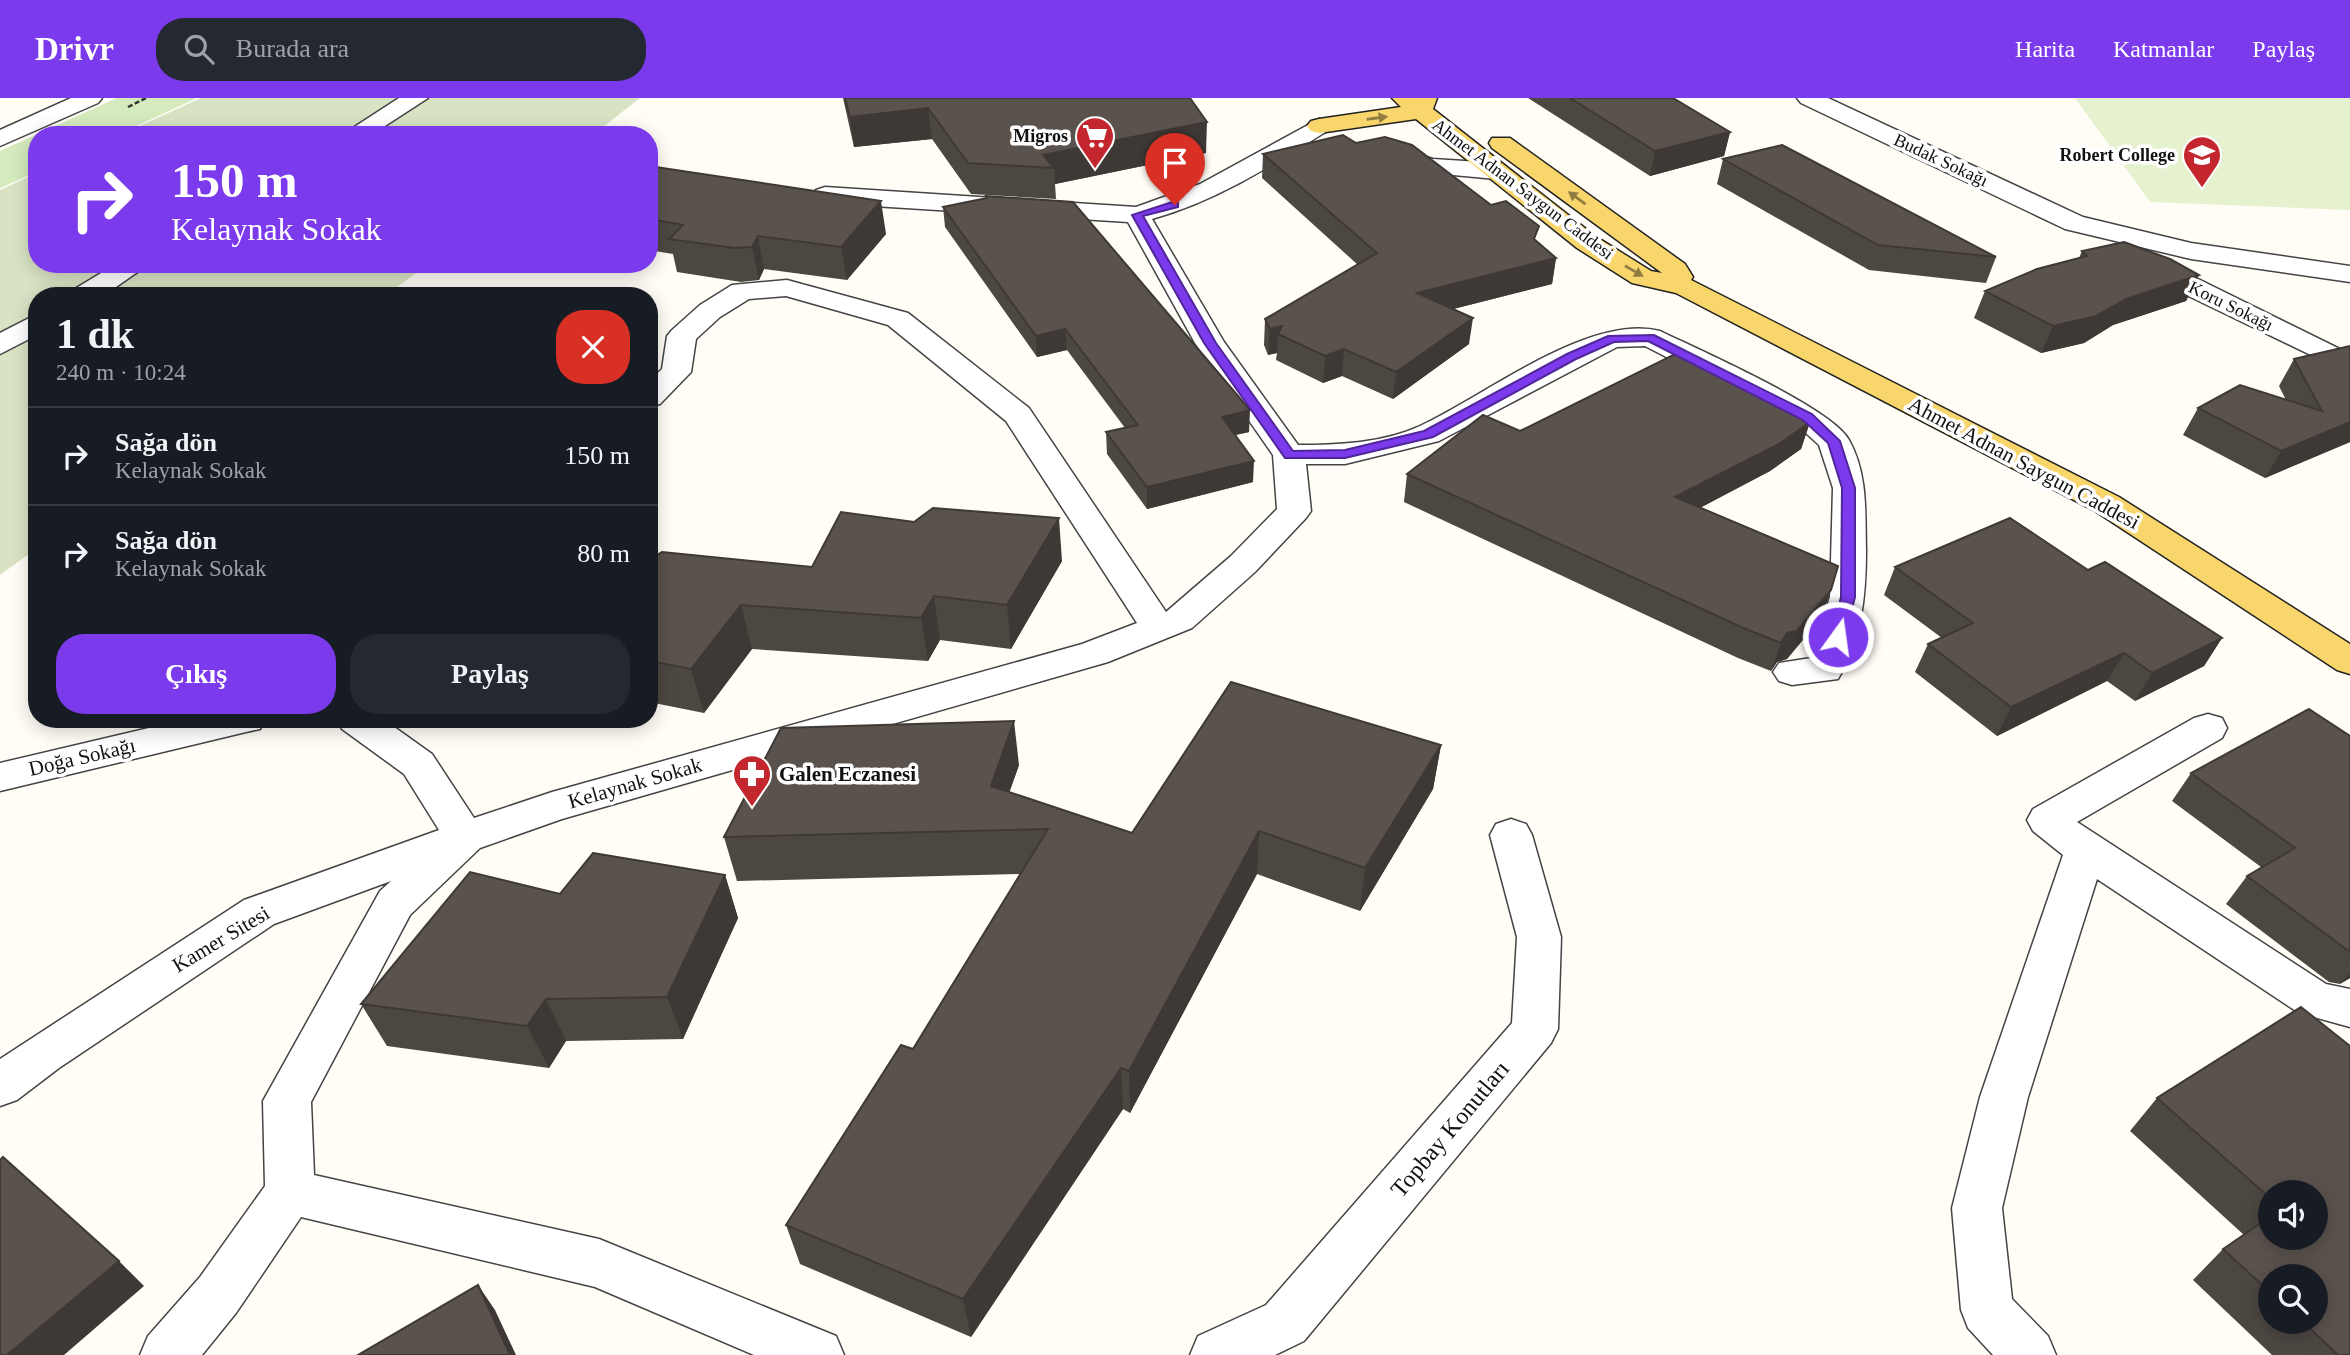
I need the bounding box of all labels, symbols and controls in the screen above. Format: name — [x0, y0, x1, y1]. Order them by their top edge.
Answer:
search box — [156, 18, 646, 81]
icon: search — [180, 30, 218, 68]
text: Drivr — [35, 31, 114, 67]
text: Burada ara — [236, 34, 349, 63]
text: Harita — [2015, 36, 2075, 62]
text: Katmanlar — [2113, 36, 2214, 62]
text: Paylaş — [2252, 36, 2315, 62]
one-way arrow — [1366, 112, 1388, 123]
street label: Ahmet Adnan Saygun Caddesi — [1429, 114, 1617, 264]
supermarket icon: Migros — [1074, 115, 1116, 170]
place label: Migros — [1013, 126, 1068, 146]
street label: Budak Sokağı — [1891, 129, 1991, 191]
pin — [1145, 133, 1205, 205]
school or university icon: Robert College — [2181, 134, 2223, 189]
icon: arrive — [1156, 144, 1194, 182]
place label: Robert College — [2060, 145, 2175, 165]
text: 150 m — [171, 153, 298, 208]
icon: right — [56, 154, 147, 245]
one-way arrow — [1568, 191, 1586, 205]
text: Kelaynak Sokak — [171, 211, 382, 247]
one-way arrow — [1625, 265, 1644, 277]
street label: Koru Sokağı — [2185, 277, 2277, 335]
button: close — [556, 310, 630, 384]
text: 1 dk — [56, 311, 134, 357]
text: 240 m · 10:24 — [56, 360, 186, 385]
street label: Ahmet Adnan Saygun Caddesi — [1904, 392, 2144, 534]
text: Sağa dön — [115, 428, 217, 457]
icon: right — [56, 437, 94, 475]
text: 150 m — [564, 441, 630, 470]
text: Kelaynak Sokak — [115, 458, 266, 483]
text: Sağa dön — [115, 526, 217, 555]
icon: right — [56, 535, 94, 573]
text: 80 m — [577, 539, 630, 568]
text: Kelaynak Sokak — [115, 556, 266, 581]
position arrow — [1801, 600, 1875, 674]
button: Çıkış — [56, 634, 336, 714]
button: Paylaş — [350, 634, 630, 714]
street label: Doğa Sokağı — [26, 733, 138, 781]
street label: Kelaynak Sokak — [565, 752, 705, 814]
pharmacy icon: Galen Eczanesi — [731, 753, 773, 808]
place label: Galen Eczanesi — [779, 762, 916, 786]
street label: Kamer Sitesi — [168, 901, 274, 977]
street label: Topbay Konutları — [1386, 1055, 1515, 1202]
map controls — [2258, 1180, 2328, 1334]
button: sound — [2258, 1180, 2328, 1250]
button: search — [2258, 1264, 2328, 1334]

